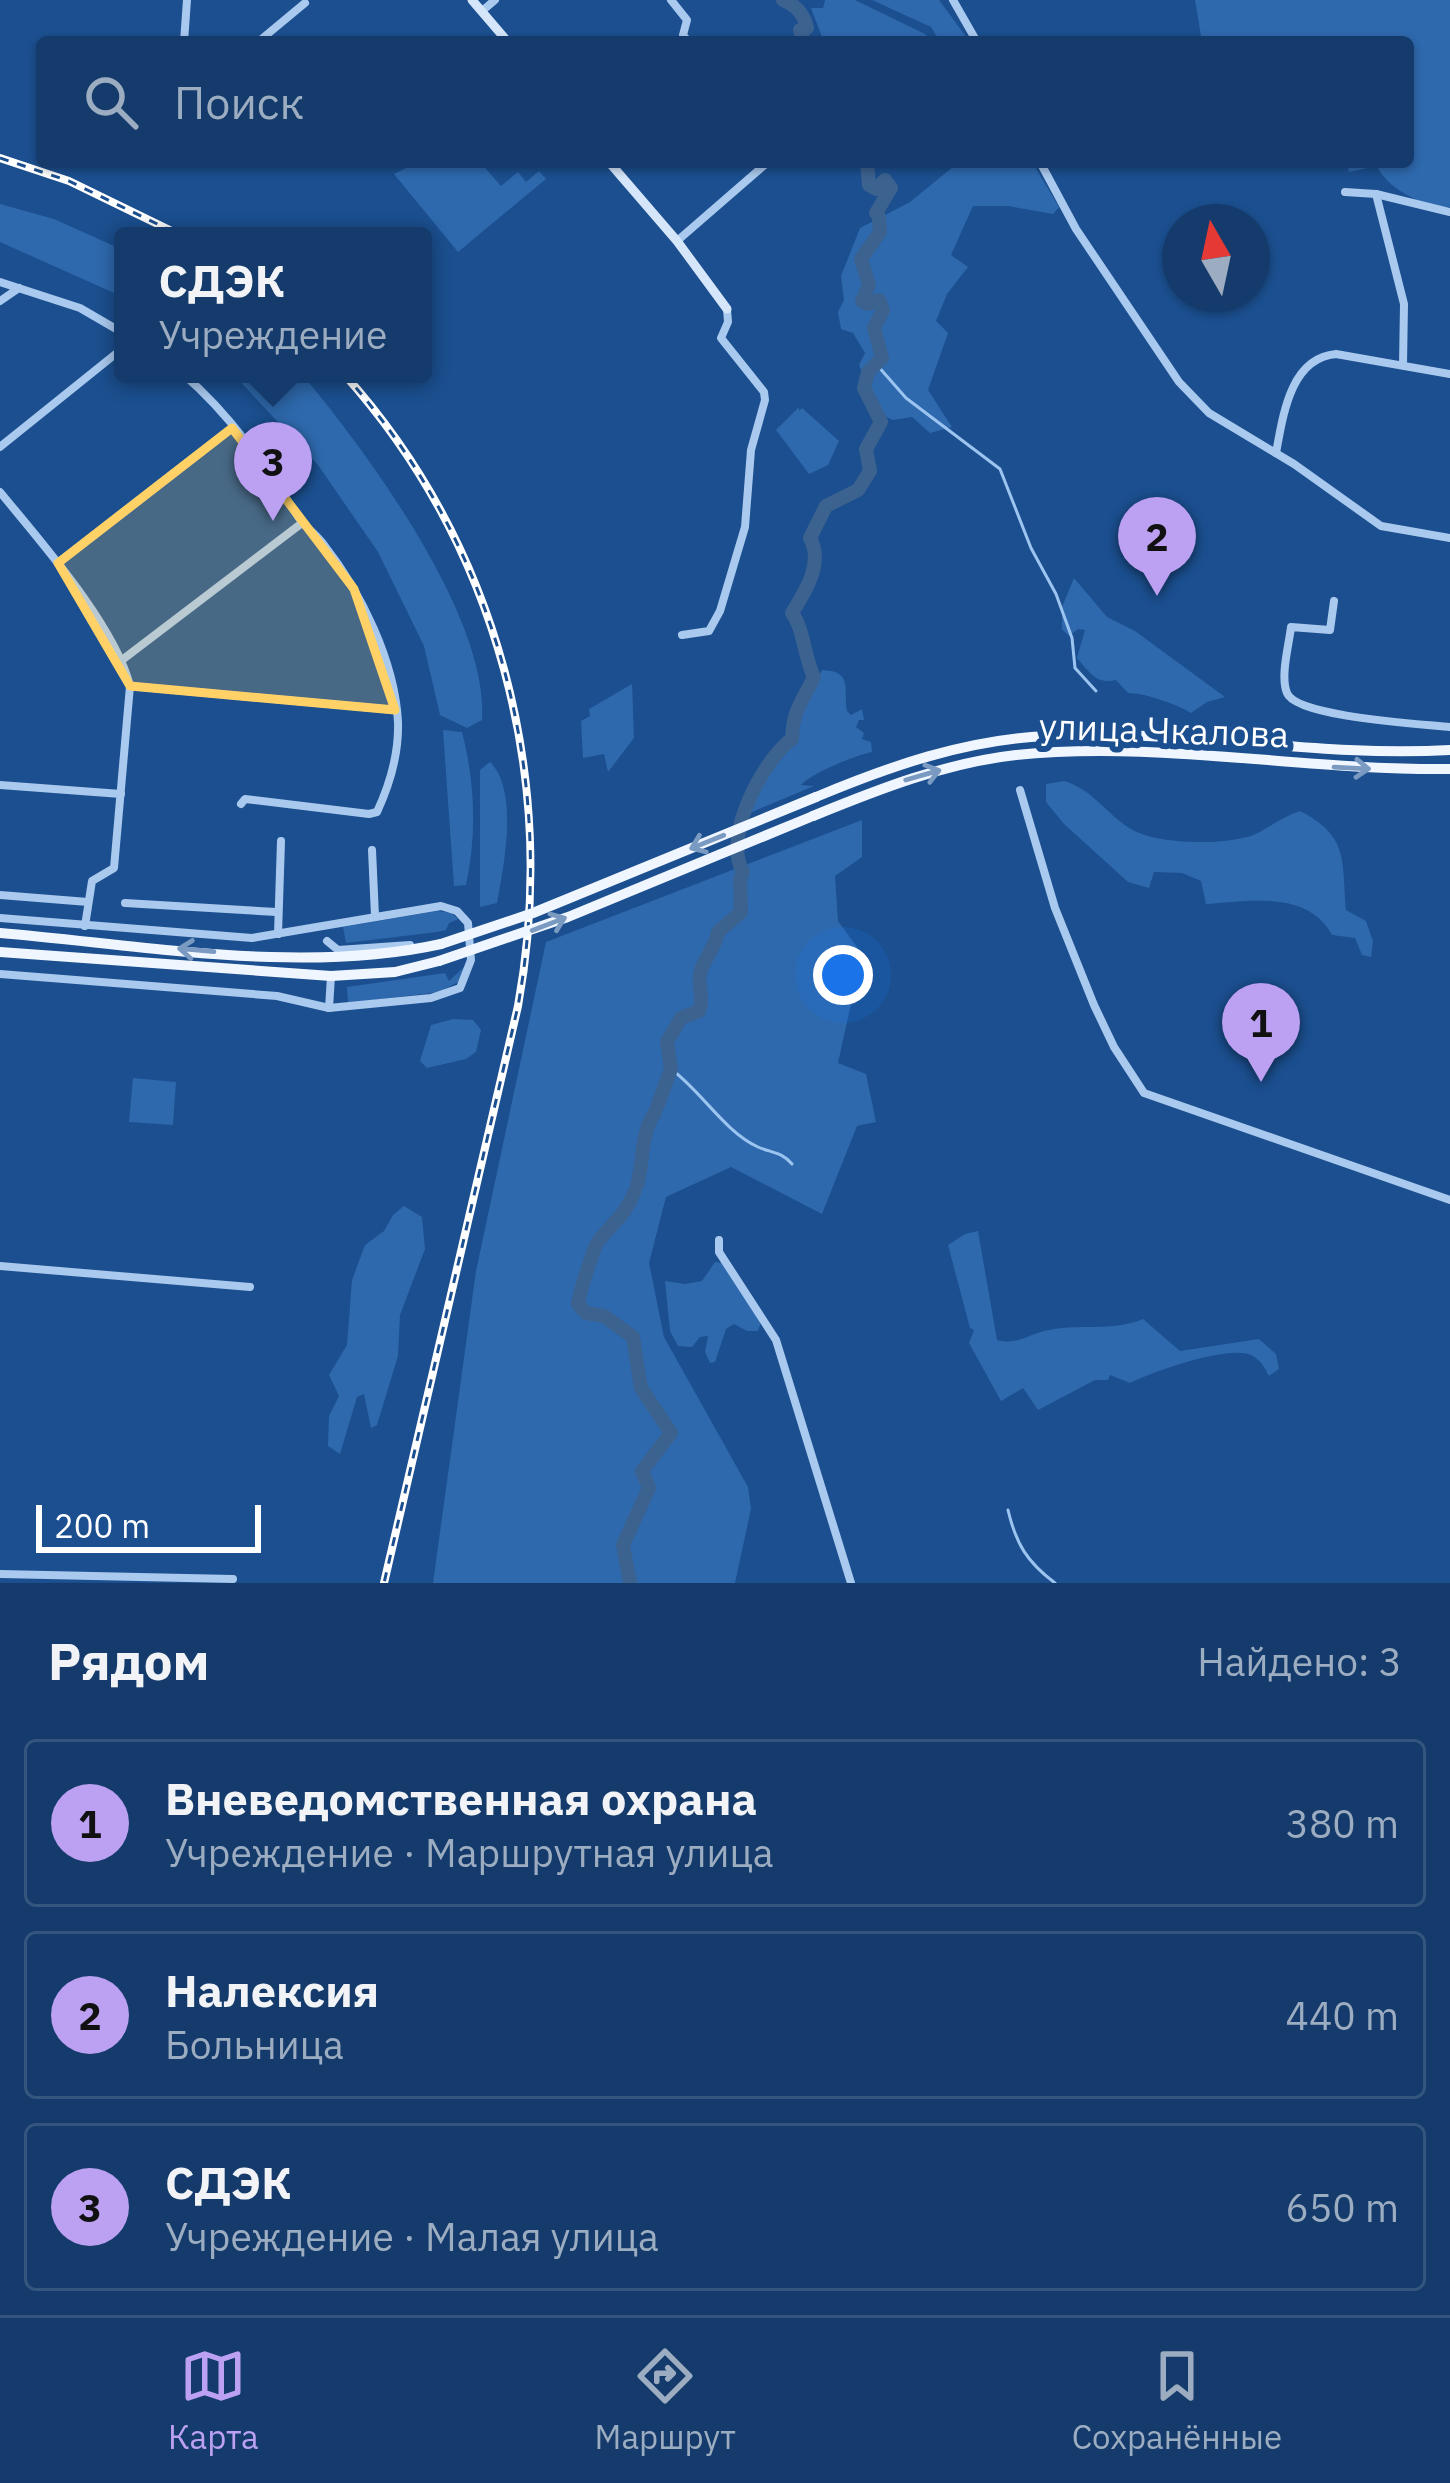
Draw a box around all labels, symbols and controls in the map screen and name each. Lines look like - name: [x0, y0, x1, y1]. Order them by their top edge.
- search box: [36, 36, 1414, 168]
- icon: search: [78, 69, 144, 135]
- text: Поиск: [174, 73, 304, 131]
- north arrow: [1162, 204, 1270, 312]
- popup: [114, 227, 432, 383]
- text: СДЭК: [159, 251, 285, 309]
- text: Учреждение: [159, 309, 387, 360]
- pin: 3: [234, 422, 312, 521]
- pin: 2: [1118, 497, 1196, 596]
- street label: улица Чкалова: [1038, 702, 1290, 757]
- one-way arrow: [1332, 756, 1371, 779]
- one-way arrow: [903, 763, 941, 785]
- one-way arrow: [690, 833, 727, 854]
- one-way arrow: [530, 912, 567, 934]
- one-way arrow: [178, 938, 217, 961]
- your location: [813, 945, 873, 1005]
- pin: 1: [1222, 983, 1300, 1082]
- scale bar: [36, 1499, 261, 1552]
- text: 200 m: [54, 1504, 150, 1547]
- text: Рядом: [48, 1628, 210, 1694]
- text: Найдено: 3: [1197, 1636, 1402, 1687]
- text: Вневедомственная охрана: [165, 1769, 757, 1827]
- text: 1: [78, 1798, 102, 1849]
- text: 380 m: [1286, 1798, 1399, 1849]
- text: Учреждение · Маршрутная улица: [165, 1827, 774, 1878]
- text: Налексия: [165, 1961, 379, 2019]
- text: 2: [78, 1990, 102, 2041]
- text: 440 m: [1286, 1990, 1399, 2041]
- text: Больница: [165, 2019, 344, 2070]
- text: СДЭК: [165, 2153, 292, 2211]
- text: 3: [78, 2182, 102, 2233]
- text: 650 m: [1286, 2182, 1399, 2233]
- text: Учреждение · Малая улица: [165, 2211, 659, 2262]
- tab: Карта: [168, 2343, 259, 2458]
- tab: Маршрут: [595, 2343, 736, 2458]
- tab: Сохранённые: [1072, 2343, 1282, 2458]

